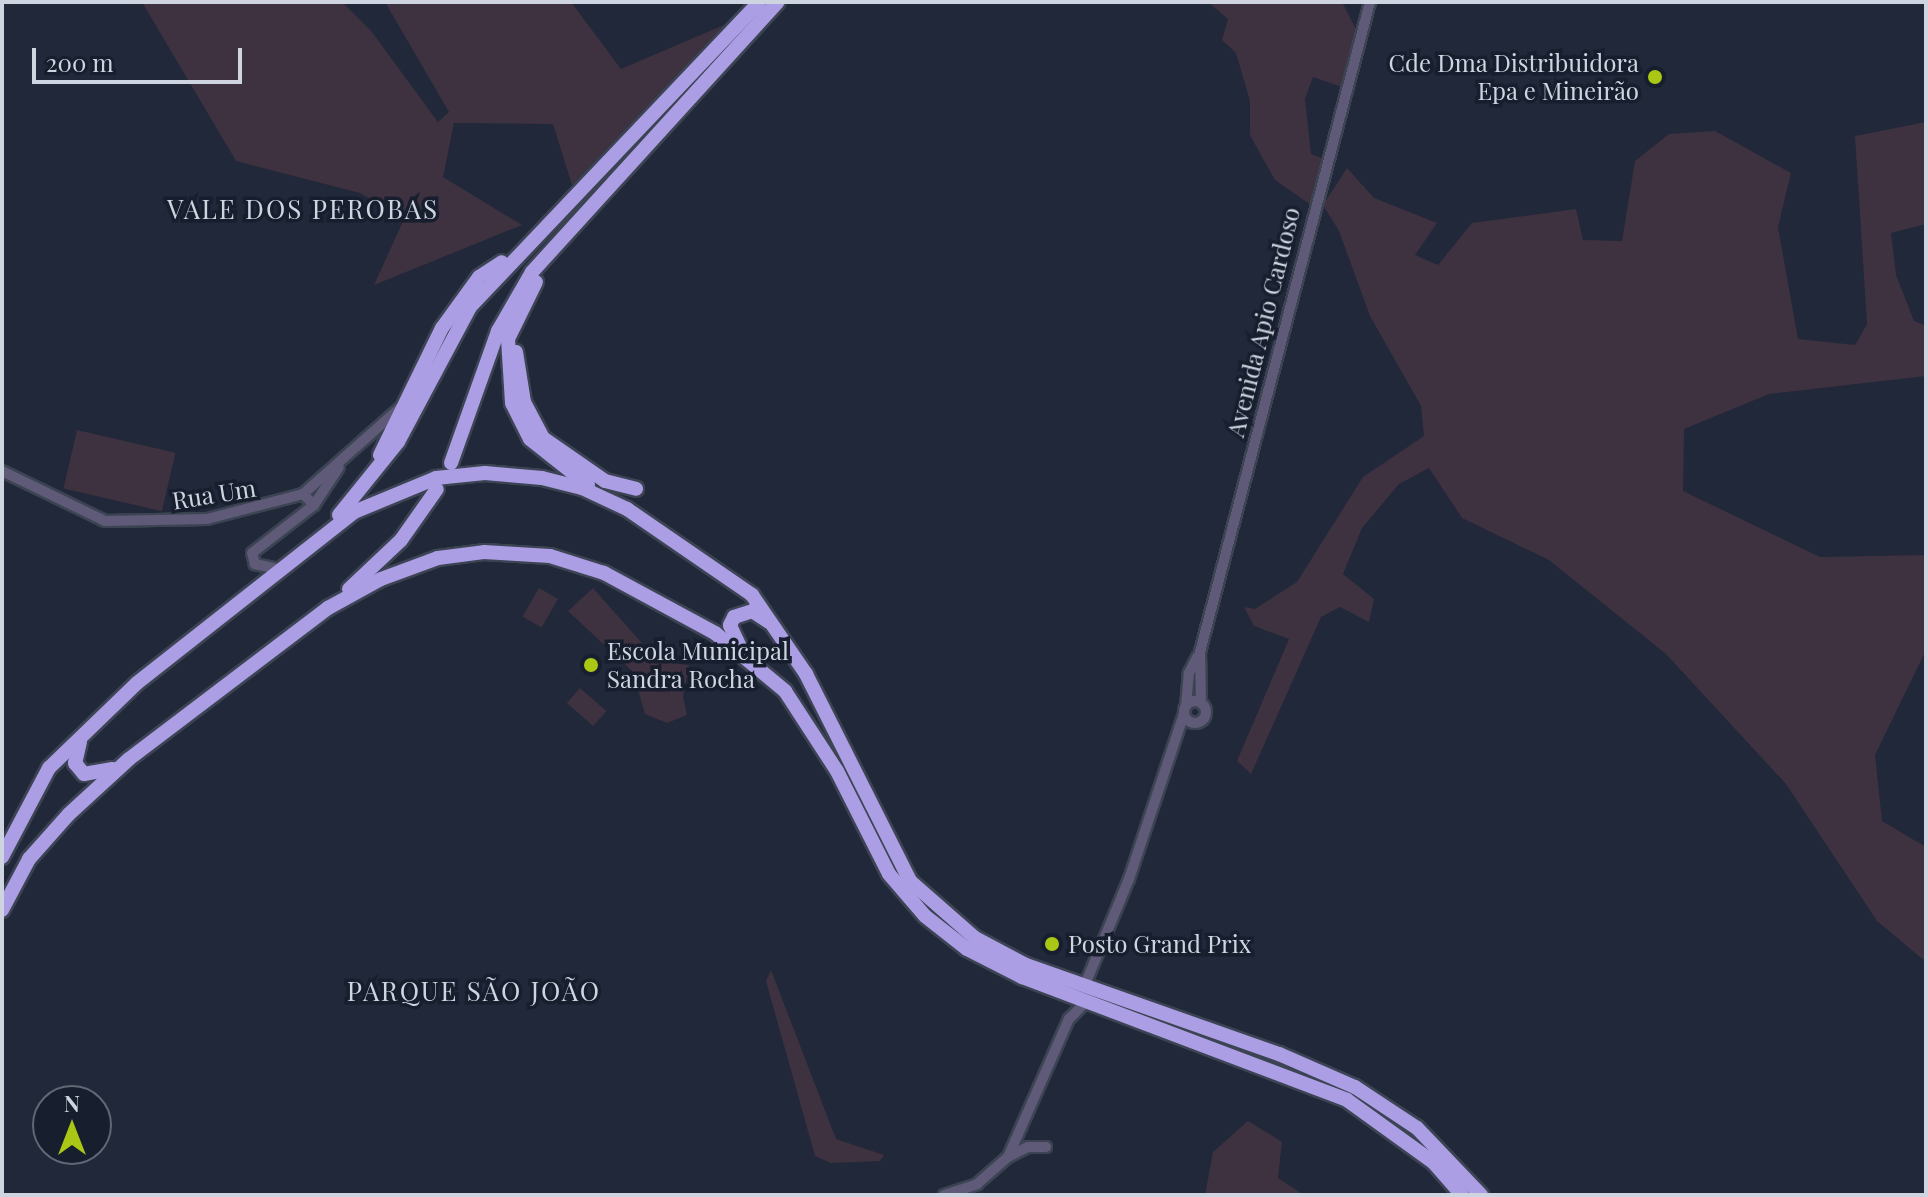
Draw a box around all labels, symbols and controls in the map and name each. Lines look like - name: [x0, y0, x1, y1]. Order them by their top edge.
- scale bar: [36, 32, 246, 82]
- text: 200 m: [46, 46, 114, 78]
- place label: Cde Dma Distribuidora Epa e Mineirão: [1388, 49, 1639, 105]
- marker: Cde Dma Distribuidora Epa e Mineirão: [1646, 68, 1664, 86]
- district label: VALE DOS PEROBAS: [167, 193, 439, 225]
- street label: Avenida Apio Cardoso: [1220, 204, 1306, 440]
- street label: Rua Um: [170, 473, 258, 515]
- place label: Escola Municipal Sandra Rocha: [607, 637, 789, 693]
- marker: Escola Municipal Sandra Rocha: [582, 656, 600, 674]
- place label: Posto Grand Prix: [1068, 930, 1251, 958]
- marker: Posto Grand Prix: [1043, 935, 1061, 953]
- district label: PARQUE SÃO JOÃO: [347, 975, 601, 1007]
- north arrow: [32, 1085, 112, 1165]
- text: N: [64, 1088, 80, 1118]

